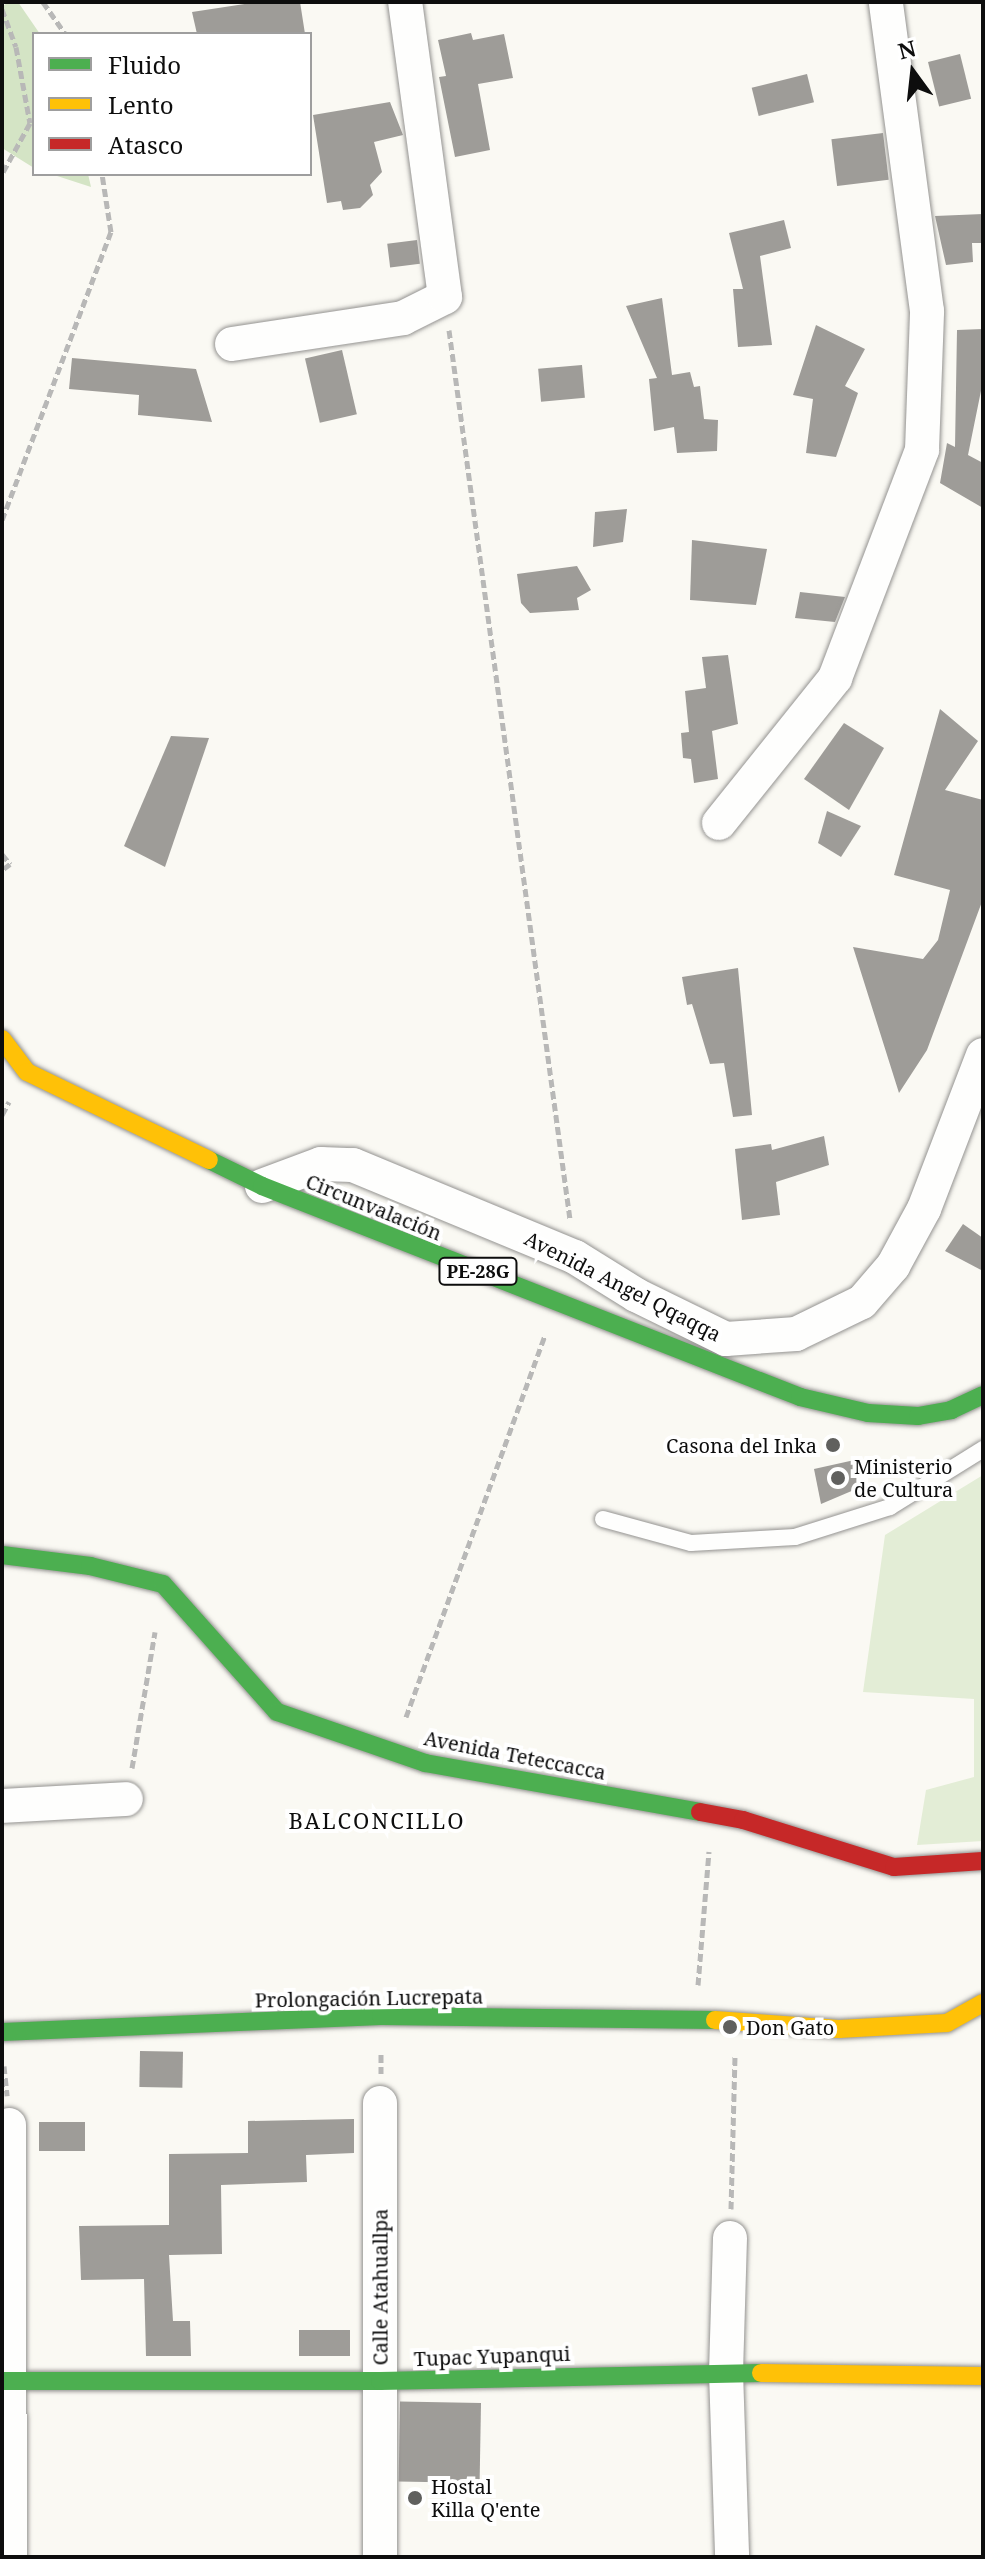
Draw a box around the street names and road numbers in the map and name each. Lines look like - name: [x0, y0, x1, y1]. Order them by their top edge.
- street label: Circunvalación: [303, 1169, 445, 1245]
- street label: Avenida Angel Qqaqqa: [521, 1226, 725, 1346]
- road number: PE-28G: [438, 1257, 518, 1285]
- street label: Avenida Teteccacca: [422, 1726, 608, 1784]
- street label: Prolongación Lucrepata: [255, 1984, 483, 2012]
- street label: Calle Atahuallpa: [368, 2209, 392, 2365]
- street label: Tupac Yupanqui: [413, 2341, 571, 2371]

